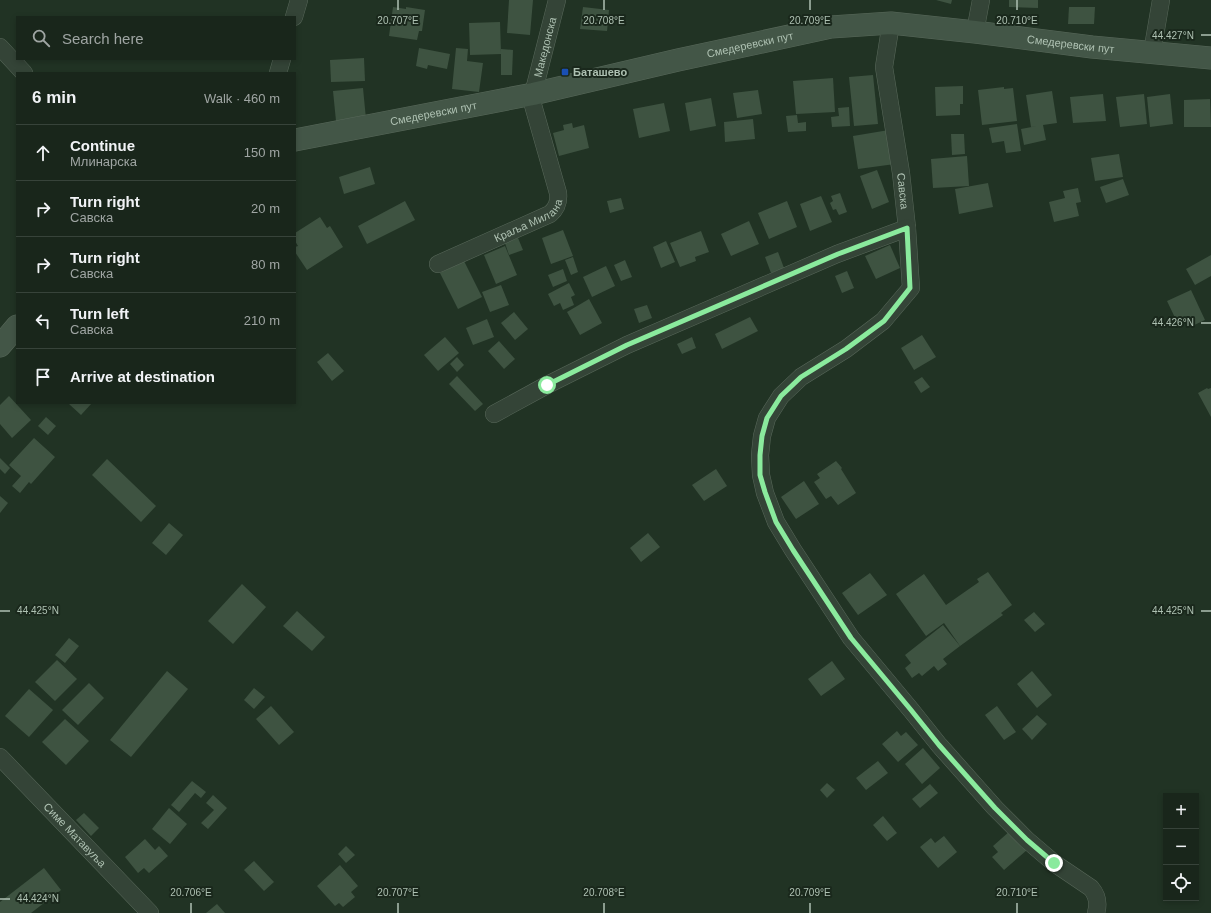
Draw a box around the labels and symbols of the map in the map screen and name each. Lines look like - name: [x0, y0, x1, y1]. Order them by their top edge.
- text: 20.707°E: [377, 15, 419, 26]
- street label: Македонска: [532, 15, 559, 78]
- text: 20.708°E: [583, 15, 625, 26]
- text: 20.709°E: [789, 15, 831, 26]
- text: 20.710°E: [996, 15, 1038, 26]
- street label: Смедеревски пут: [706, 29, 794, 60]
- text: 44.427°N: [1152, 30, 1194, 41]
- street label: Смедеревски пут: [1026, 33, 1115, 55]
- place label: Баташево: [573, 66, 627, 78]
- marker: Баташево: [560, 67, 570, 77]
- street label: Смедеревски пут: [389, 99, 478, 127]
- street label: Савска: [895, 172, 911, 211]
- street label: Краља Милана: [492, 197, 564, 244]
- text: 44.426°N: [1152, 317, 1194, 328]
- route start: [538, 376, 556, 394]
- text: 44.425°N: [17, 605, 59, 616]
- text: 44.425°N: [1152, 605, 1194, 616]
- street label: Симе Матавуља: [41, 800, 109, 870]
- route end: [1045, 854, 1063, 872]
- text: 20.706°E: [170, 887, 212, 898]
- text: 20.707°E: [377, 887, 419, 898]
- text: 20.708°E: [583, 887, 625, 898]
- text: 20.709°E: [789, 887, 831, 898]
- text: 20.710°E: [996, 887, 1038, 898]
- text: 44.424°N: [17, 893, 59, 904]

